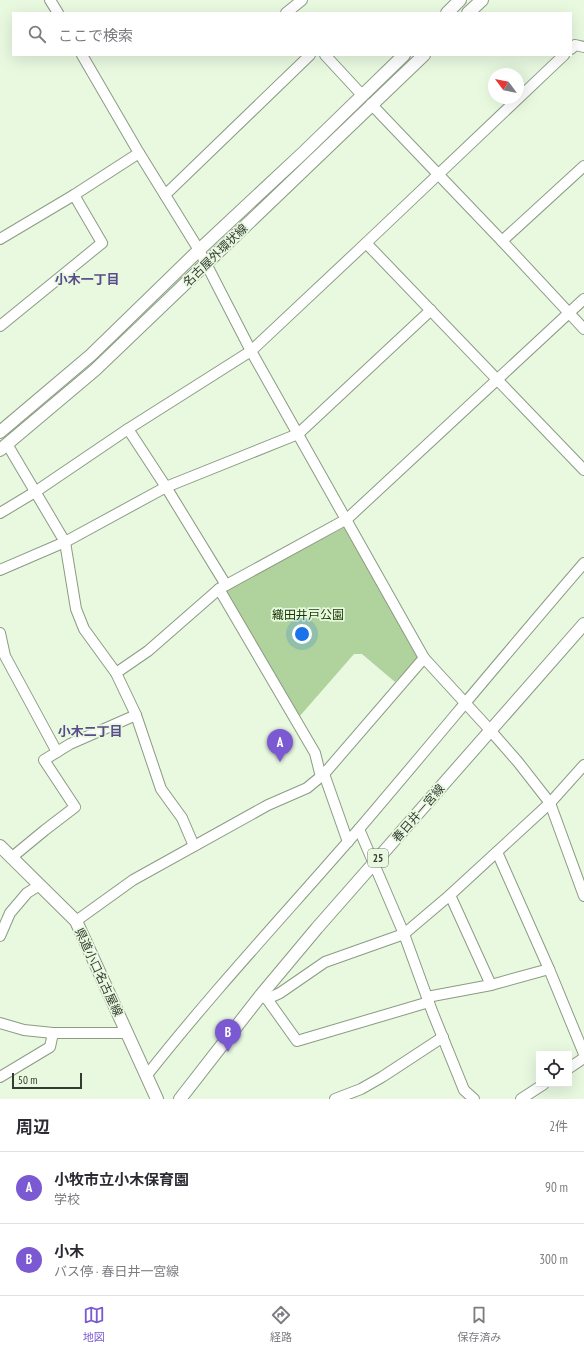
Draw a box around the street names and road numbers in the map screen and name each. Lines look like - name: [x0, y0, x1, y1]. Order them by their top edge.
- street label: 名古屋外環状線: [180, 220, 250, 290]
- street label: 春日井一宮線: [389, 781, 447, 845]
- road number: 25: [368, 849, 388, 867]
- street label: 県道小口名古屋線: [72, 925, 126, 1019]

